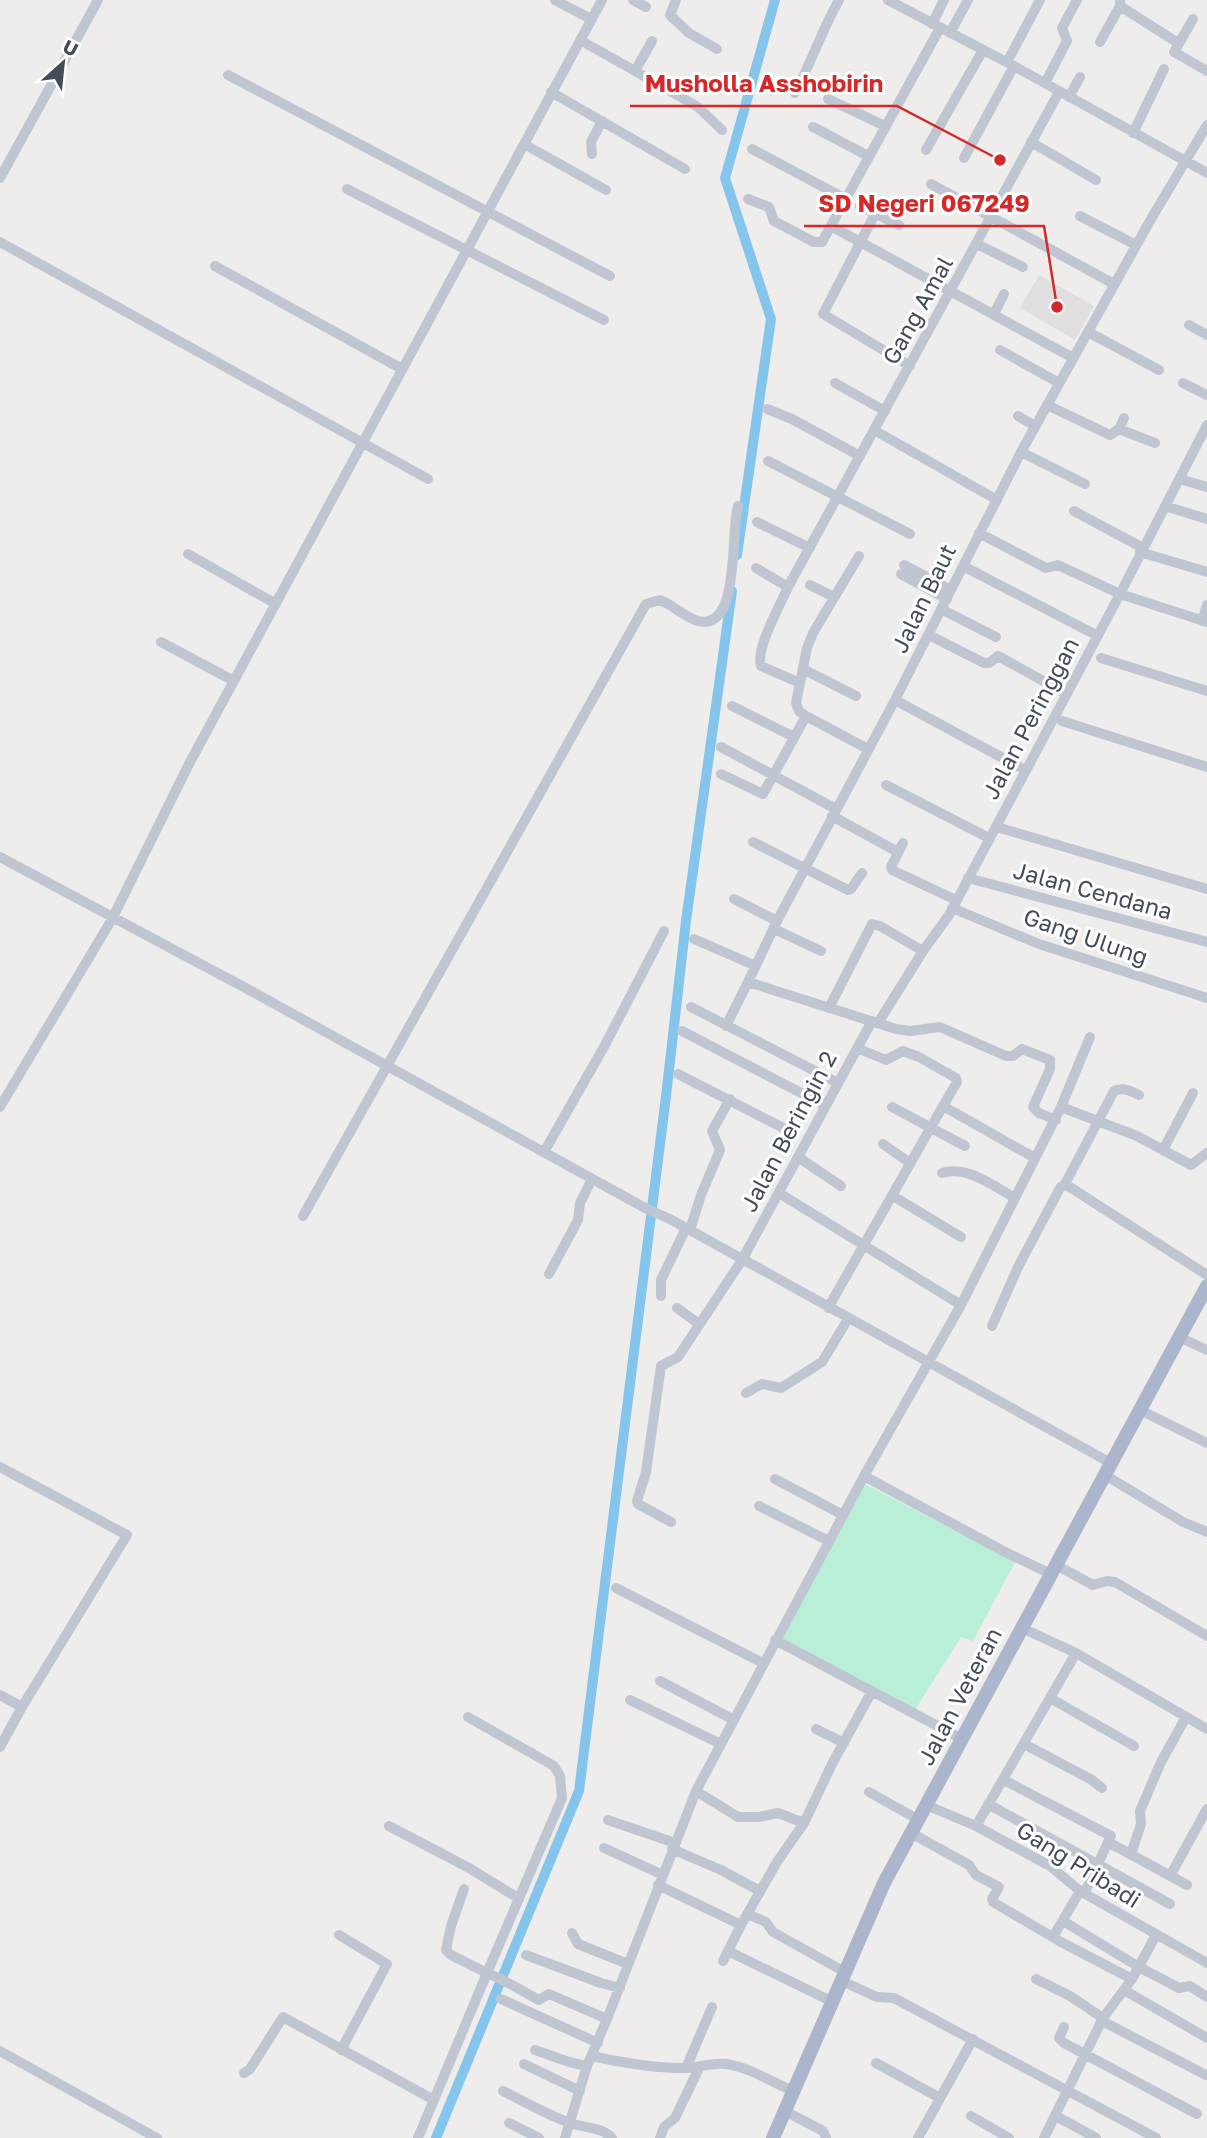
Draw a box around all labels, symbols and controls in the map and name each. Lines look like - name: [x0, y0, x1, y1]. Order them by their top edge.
- north arrow: [28, 28, 98, 98]
- text: U: [60, 34, 82, 61]
- callout: Musholla Asshobirin: [630, 61, 897, 106]
- text: Musholla Asshobirin: [645, 68, 883, 97]
- callout: SD Negeri 067249: [804, 181, 1044, 226]
- text: SD Negeri 067249: [818, 188, 1030, 217]
- street label: Gang Amal: [876, 251, 958, 369]
- street label: Jalan Baut: [885, 539, 961, 657]
- street label: Jalan Peringgan: [976, 632, 1084, 804]
- street label: Jalan Cendana: [1010, 855, 1176, 925]
- street label: Gang Ulung: [1020, 902, 1152, 970]
- street label: Jalan Beringin 2: [734, 1046, 842, 1216]
- street label: Jalan Veteran: [911, 1622, 1007, 1770]
- street label: Gang Pribadi: [1012, 1815, 1146, 1913]

